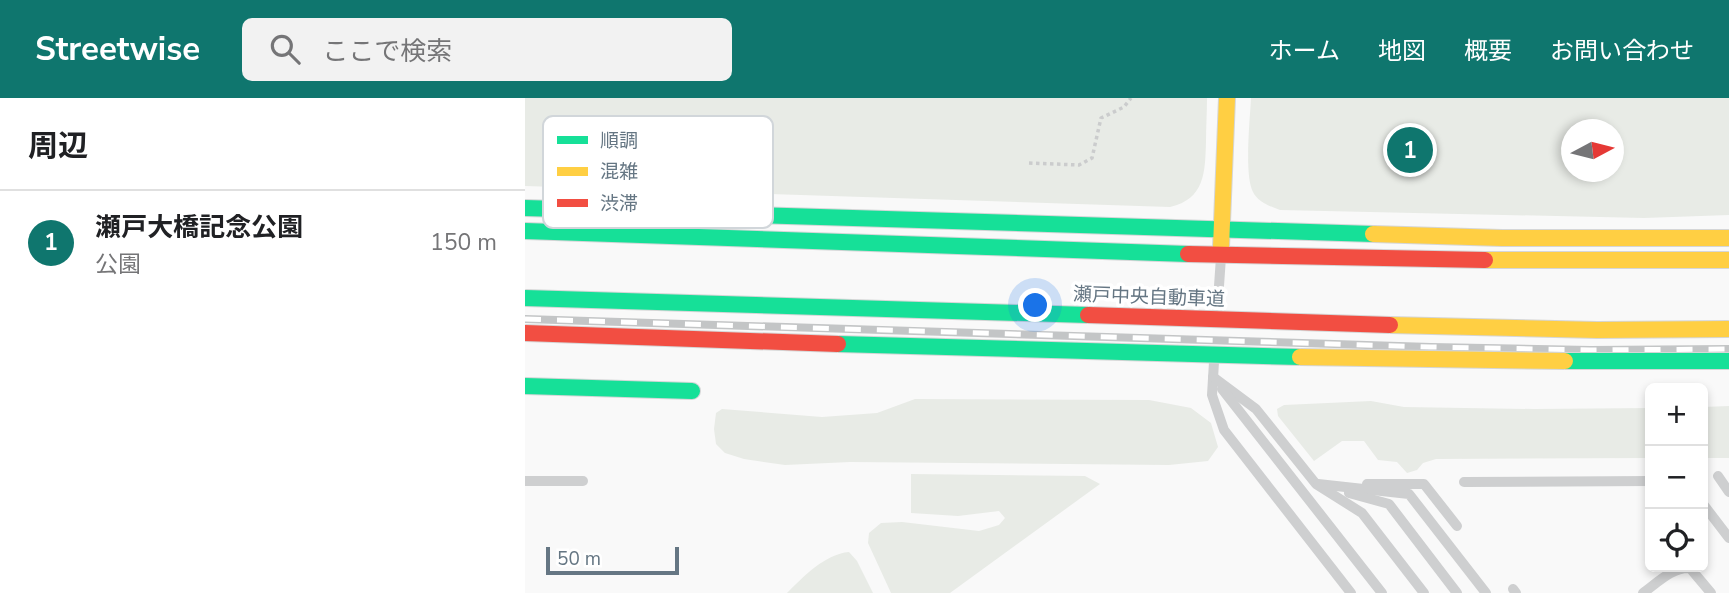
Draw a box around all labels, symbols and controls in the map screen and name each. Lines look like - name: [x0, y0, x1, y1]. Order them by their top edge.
- search box: [242, 18, 732, 81]
- text: Streetwise: [35, 27, 200, 72]
- icon: search: [266, 30, 304, 68]
- text: ここで検索: [322, 34, 452, 69]
- text: ホーム: [1269, 35, 1340, 67]
- text: 地図: [1378, 35, 1426, 67]
- text: 概要: [1464, 35, 1512, 67]
- text: お問い合わせ: [1550, 35, 1694, 67]
- legend: [543, 116, 773, 228]
- north arrow: [1561, 119, 1624, 182]
- pin: 1: [1387, 124, 1433, 176]
- text: 周辺: [28, 126, 88, 167]
- text: 順調: [600, 128, 638, 154]
- text: 混雑: [600, 159, 638, 185]
- text: 渋滞: [600, 191, 638, 217]
- text: 瀬戸大橋記念公園: [95, 210, 303, 245]
- text: 1: [44, 227, 58, 258]
- text: 150 m: [430, 227, 497, 258]
- text: 公園: [95, 249, 141, 280]
- street label: 瀬戸中央自動車道: [1073, 281, 1225, 313]
- your location: [1018, 288, 1052, 322]
- map controls: [1645, 383, 1708, 572]
- button: +: [1645, 383, 1708, 446]
- button: −: [1645, 446, 1708, 509]
- button: locate: [1645, 509, 1708, 572]
- scale bar: [546, 544, 679, 576]
- text: 50 m: [557, 546, 601, 572]

